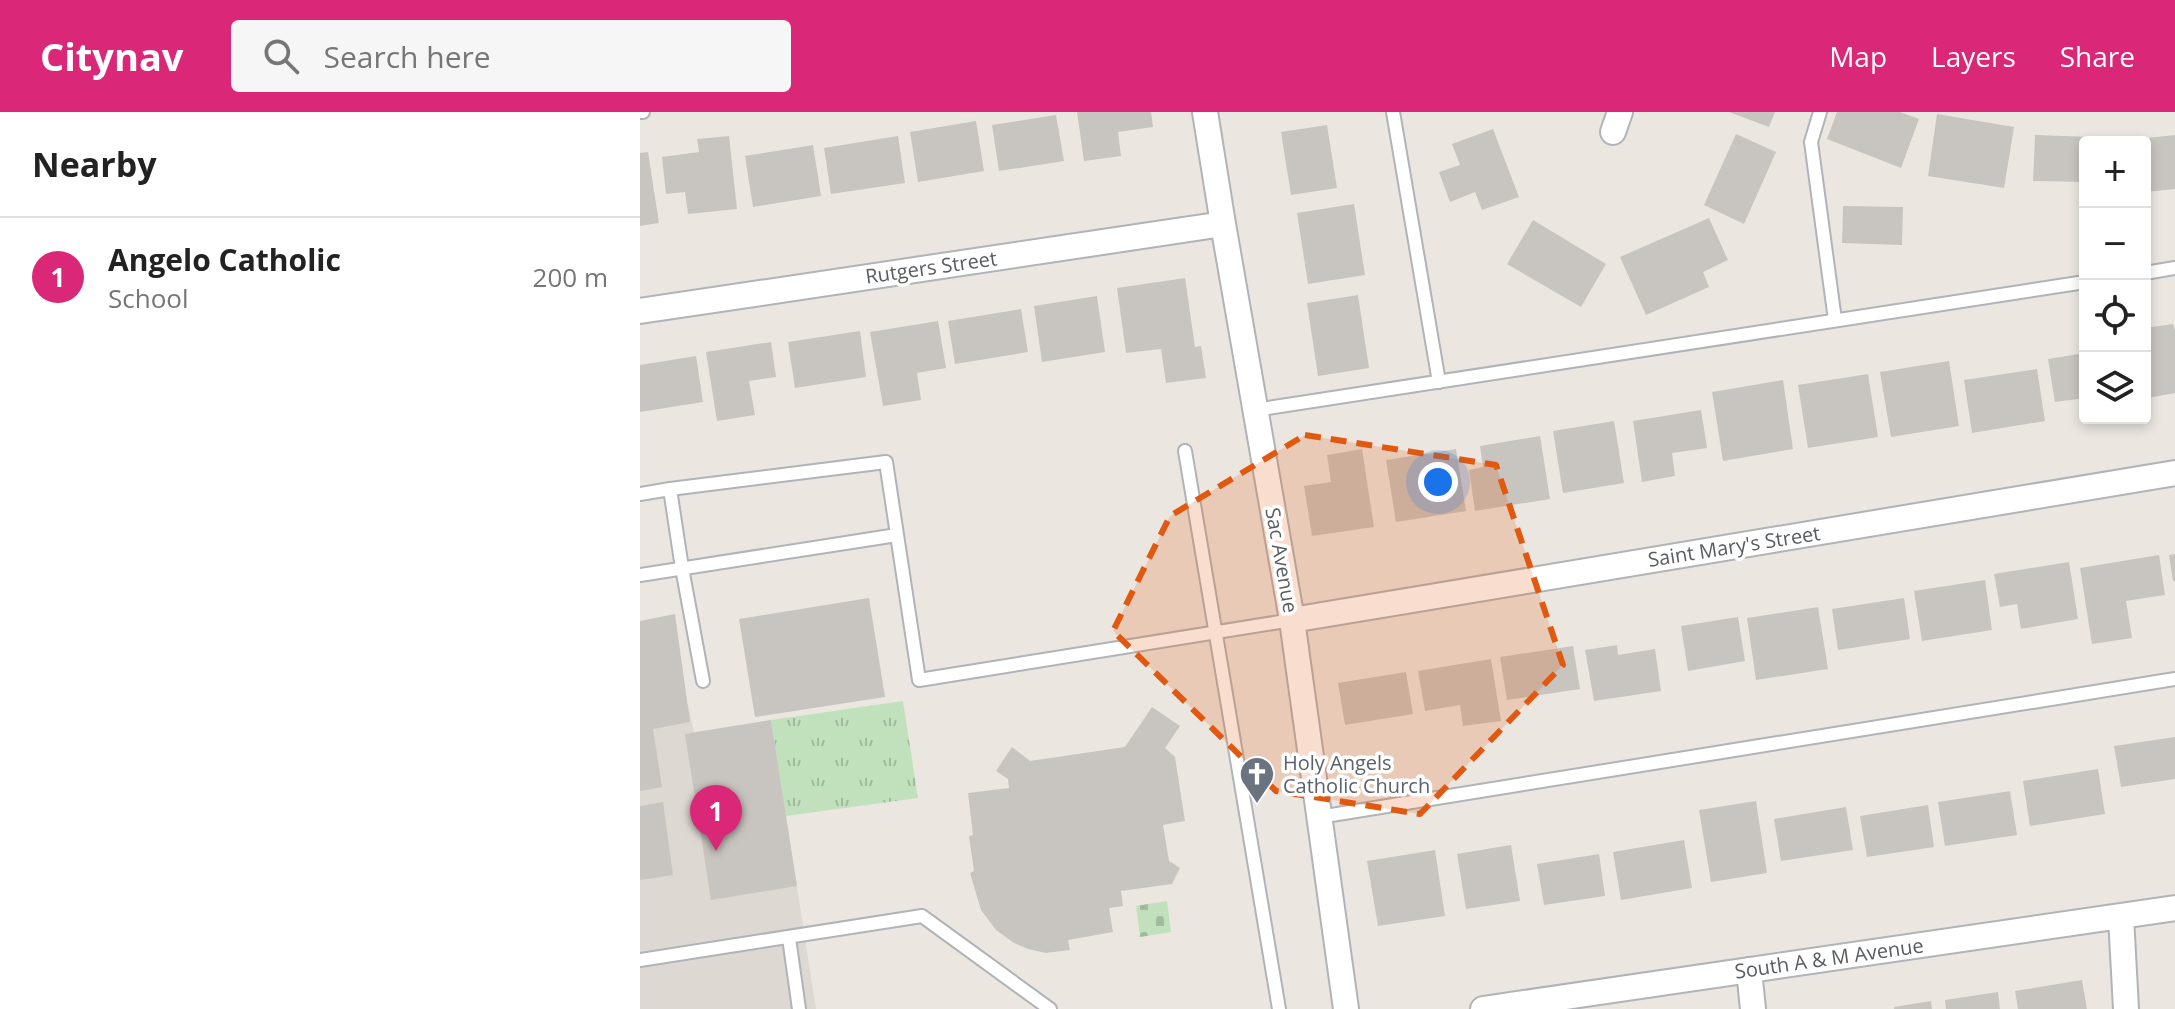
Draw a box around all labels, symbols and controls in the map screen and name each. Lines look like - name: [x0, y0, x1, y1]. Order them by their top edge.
- search box: [231, 20, 791, 92]
- text: Citynav: [40, 30, 183, 82]
- icon: search: [259, 34, 303, 78]
- text: Search here: [323, 36, 491, 77]
- text: Map: [1829, 37, 1887, 75]
- text: Layers: [1931, 37, 2016, 75]
- text: Share: [2060, 37, 2135, 75]
- map controls: [2079, 136, 2151, 424]
- button: +: [2079, 136, 2151, 208]
- text: Nearby: [32, 141, 157, 187]
- button: −: [2079, 208, 2151, 280]
- text: Angelo Catholic: [108, 239, 341, 280]
- street label: Rutgers Street: [863, 244, 999, 290]
- text: 1: [51, 259, 65, 295]
- text: 200 m: [533, 259, 608, 295]
- text: School: [108, 280, 189, 316]
- button: locate: [2079, 280, 2151, 352]
- button: layers: [2079, 352, 2151, 424]
- your location: [1418, 462, 1458, 502]
- street label: Sac Avenue: [1259, 505, 1305, 615]
- street label: Saint Mary's Street: [1646, 519, 1822, 573]
- place label: Holy Angels Catholic Church: [1283, 749, 1430, 799]
- church icon: Holy Angels Catholic Church: [1238, 755, 1276, 805]
- pin: 1: [690, 785, 742, 851]
- street label: South A & M Avenue: [1733, 931, 1925, 985]

